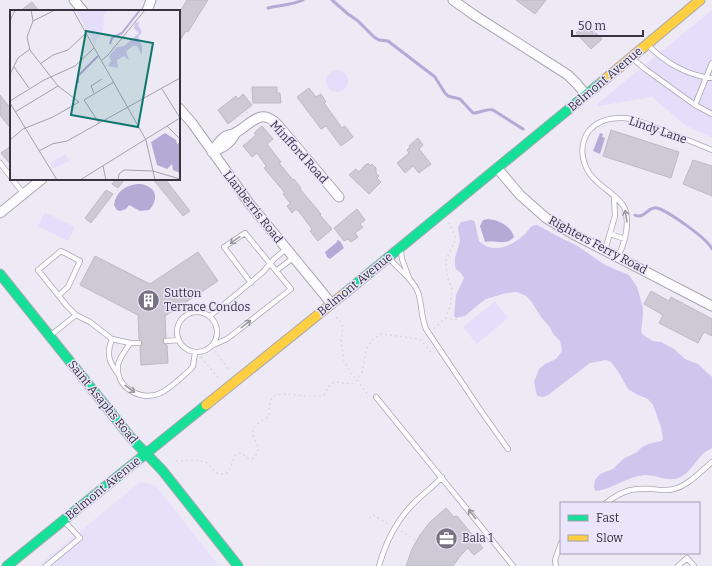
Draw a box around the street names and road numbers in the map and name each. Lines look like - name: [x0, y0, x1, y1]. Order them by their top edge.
- street label: Belmont Avenue: [565, 44, 645, 114]
- street label: Lindy Lane: [627, 114, 689, 146]
- street label: Minfford Road: [267, 118, 331, 186]
- street label: Llanberris Road: [220, 168, 286, 246]
- street label: Righters Ferry Road: [546, 213, 650, 277]
- street label: Belmont Avenue: [315, 249, 395, 319]
- street label: Saint Asaphs Road: [65, 358, 141, 446]
- street label: Belmont Avenue: [63, 453, 143, 523]

